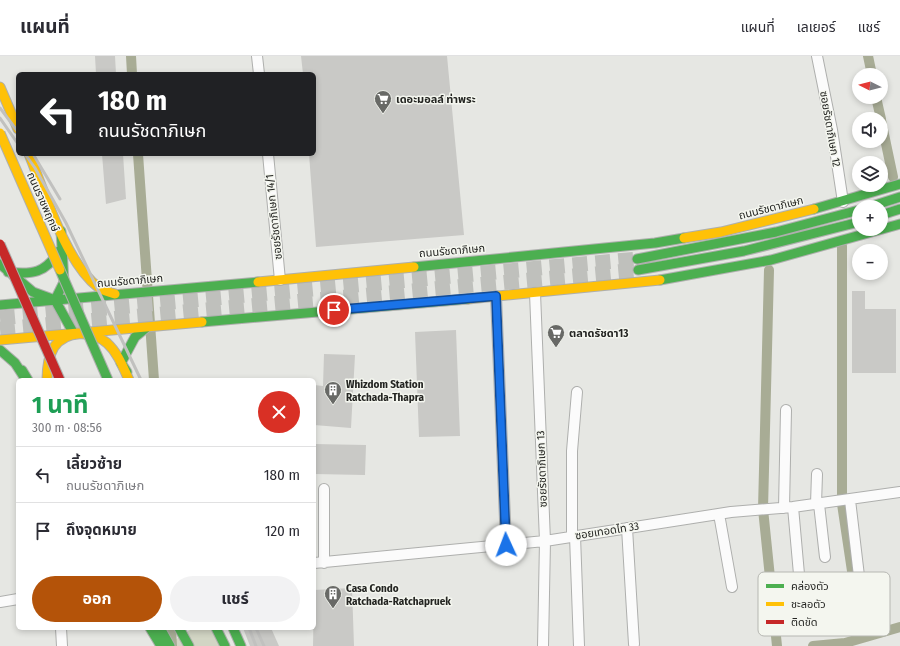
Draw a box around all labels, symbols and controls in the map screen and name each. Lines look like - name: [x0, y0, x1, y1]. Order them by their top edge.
- text: แผนที่: [20, 15, 70, 38]
- text: แผนที่: [741, 19, 775, 36]
- text: เลเยอร์: [797, 19, 836, 36]
- text: แชร์: [858, 19, 880, 36]
- north arrow: [852, 68, 888, 104]
- map controls: [852, 68, 888, 280]
- text: 180 m: [98, 84, 167, 117]
- icon: left: [32, 88, 84, 140]
- supermarket icon: เดอะมอลล์ ท่าพระ: [373, 89, 393, 114]
- street label: ซอยรัชดาภิเษก 12: [817, 90, 843, 168]
- place label: เดอะมอลล์ ท่าพระ: [396, 93, 476, 106]
- button: sound: [852, 112, 888, 148]
- text: ถนนรัชดาภิเษก: [98, 120, 206, 142]
- button: layers: [852, 156, 888, 192]
- street label: ถนนราชพฤกษ์: [24, 170, 62, 234]
- street label: ซอยรัชดาภิเษก 14/1: [263, 174, 285, 260]
- street label: ถนนรัชดาภิเษก: [737, 194, 805, 222]
- button: +: [852, 200, 888, 236]
- street label: ถนนรัชดาภิเษก: [418, 242, 486, 260]
- button: −: [852, 244, 888, 280]
- street label: ถนนรัชดาภิเษก: [96, 272, 164, 290]
- pin: [317, 293, 351, 327]
- icon: arrive: [323, 299, 345, 321]
- supermarket icon: ตลาดรัชดา13: [546, 323, 566, 348]
- place label: ตลาดรัชดา13: [569, 327, 628, 340]
- place label: Whizdom Station Ratchada-Thapra: [346, 378, 425, 404]
- building icon: Whizdom Station Ratchada-Thapra: [323, 380, 343, 405]
- text: 1 นาที: [32, 391, 89, 419]
- button: close: [258, 391, 300, 433]
- text: 300 m · 08:56: [32, 420, 102, 435]
- street label: ซอยรัชดาภิเษก 13: [534, 430, 550, 508]
- text: เลี้ยวซ้าย: [66, 455, 122, 473]
- icon: left: [32, 464, 54, 486]
- text: 180 m: [264, 466, 300, 484]
- text: ถนนรัชดาภิเษก: [66, 478, 144, 493]
- icon: arrive: [32, 520, 54, 542]
- street label: ซอยเทอดไท 33: [574, 520, 640, 542]
- text: ถึงจุดหมาย: [66, 521, 137, 539]
- text: 120 m: [265, 522, 300, 540]
- position arrow: [485, 524, 527, 566]
- legend: [758, 572, 890, 636]
- button: ออก: [32, 576, 162, 622]
- button: แชร์: [170, 576, 300, 622]
- text: คล่องตัว: [791, 580, 829, 593]
- place label: Casa Condo Ratchada-Ratchapruek: [346, 582, 451, 608]
- building icon: Casa Condo Ratchada-Ratchapruek: [323, 584, 343, 609]
- text: ชะลอตัว: [791, 598, 826, 611]
- text: ติดขัด: [791, 616, 818, 629]

